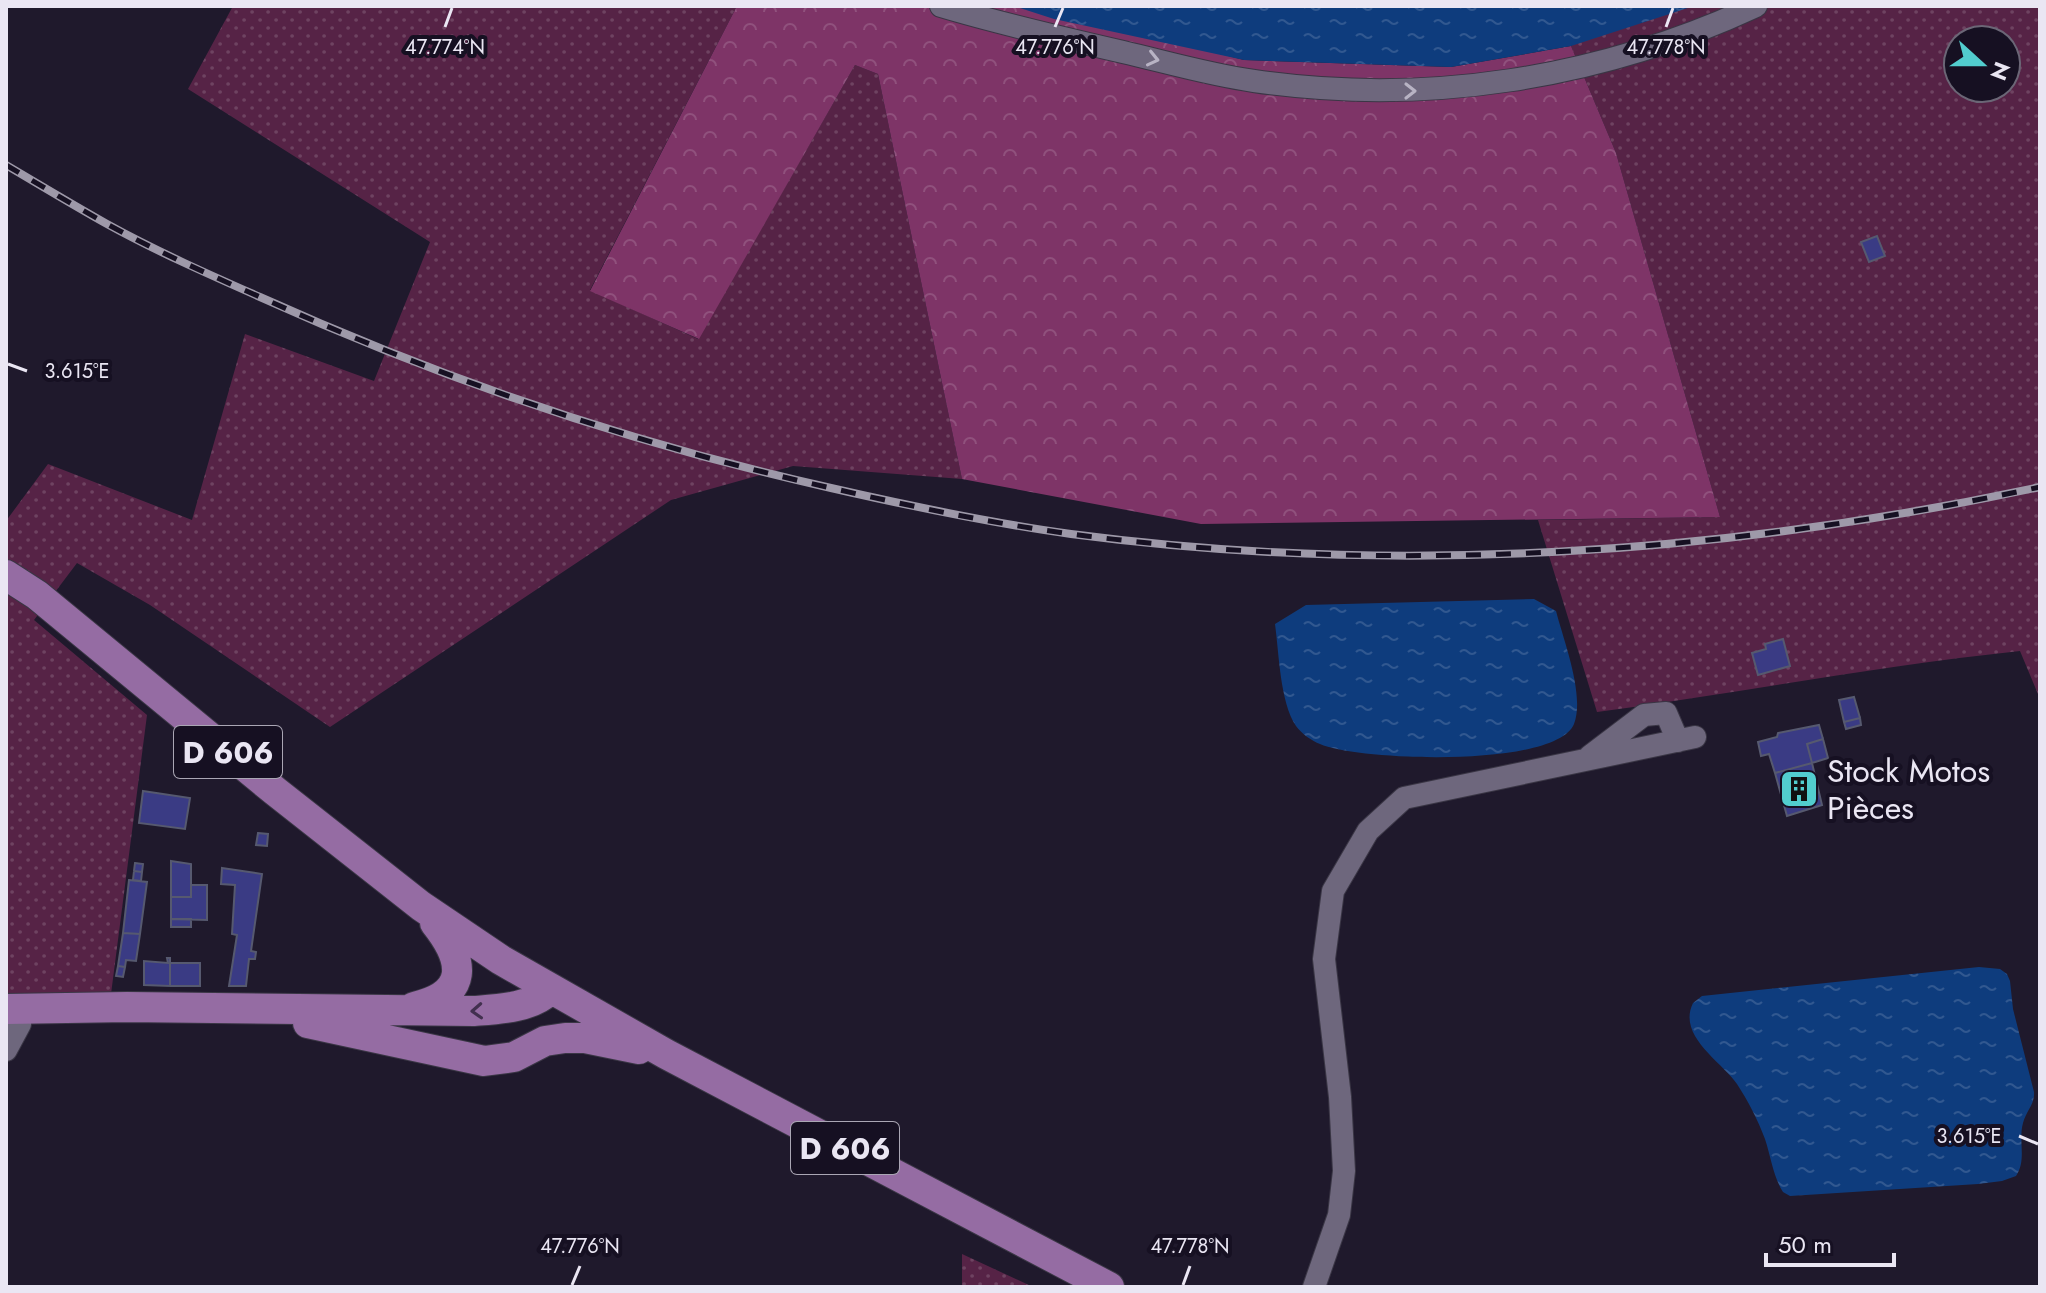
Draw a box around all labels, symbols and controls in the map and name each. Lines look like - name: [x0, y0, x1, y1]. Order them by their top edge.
- north arrow: [1942, 24, 2022, 104]
- text: 47.774°N: [405, 33, 485, 62]
- text: 47.776°N: [1015, 33, 1095, 62]
- text: 47.778°N: [1626, 33, 1706, 62]
- one-way arrow: [1145, 49, 1159, 66]
- text: N: [1983, 57, 2019, 85]
- one-way arrow: [1404, 82, 1417, 100]
- text: 3.615°E: [45, 357, 109, 386]
- road number: D 606: [174, 726, 282, 778]
- place label: Stock Motos Pièces: [1827, 748, 1990, 831]
- building icon: Stock Motos Pièces: [1778, 768, 1820, 810]
- one-way arrow: [470, 1002, 483, 1019]
- road number: D 606: [791, 1122, 899, 1174]
- text: 3.615°E: [1937, 1122, 2001, 1151]
- scale bar: [1766, 1217, 1894, 1267]
- text: 50 m: [1778, 1227, 1832, 1262]
- text: 47.776°N: [540, 1232, 620, 1261]
- text: 47.778°N: [1150, 1232, 1230, 1261]

